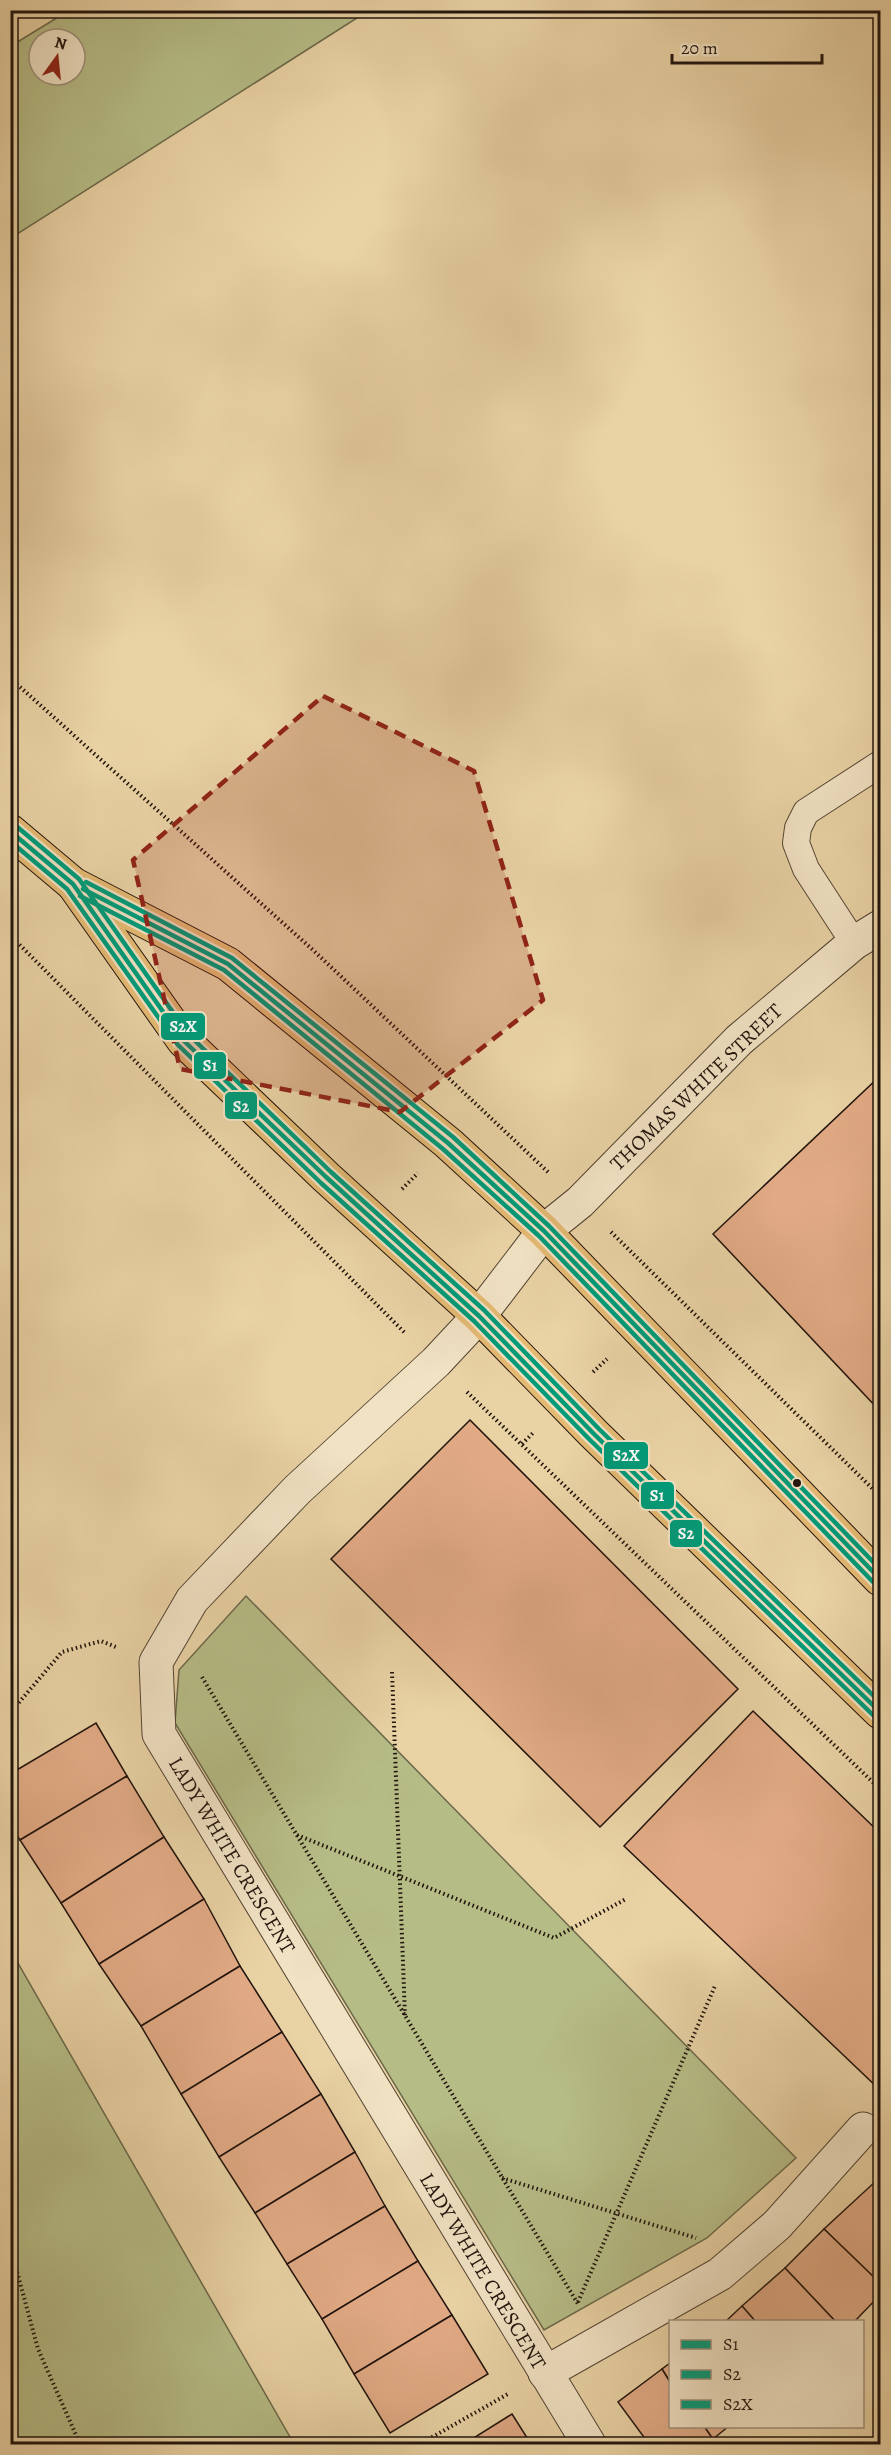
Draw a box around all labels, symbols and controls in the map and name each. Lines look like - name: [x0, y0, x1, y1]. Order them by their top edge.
- north arrow: [27, 27, 87, 87]
- scale bar: [672, 27, 822, 65]
- text: N: [52, 31, 69, 56]
- text: 20 m: [681, 36, 718, 60]
- street label: THOMAS WHITE STREET: [604, 997, 789, 1177]
- line badge: S2X: [160, 1012, 206, 1041]
- text: S2X: [169, 1016, 197, 1038]
- line badge: S1: [193, 1051, 227, 1080]
- text: S1: [203, 1055, 217, 1077]
- line badge: S2: [224, 1091, 258, 1120]
- text: S2: [233, 1096, 249, 1118]
- line badge: S2X: [603, 1441, 649, 1470]
- text: S2X: [612, 1445, 640, 1467]
- unlabelled marker: [791, 1477, 803, 1489]
- line badge: S1: [640, 1481, 675, 1510]
- text: S1: [650, 1485, 664, 1507]
- line badge: S2: [669, 1519, 703, 1548]
- text: S2: [678, 1523, 694, 1545]
- street label: LADY WHITE CRESCENT: [162, 1751, 302, 1959]
- street label: LADY WHITE CRESCENT: [413, 2167, 553, 2375]
- legend: [669, 2320, 864, 2428]
- text: S1: [723, 2332, 739, 2356]
- text: S2: [723, 2362, 742, 2386]
- text: S2X: [723, 2392, 753, 2416]

